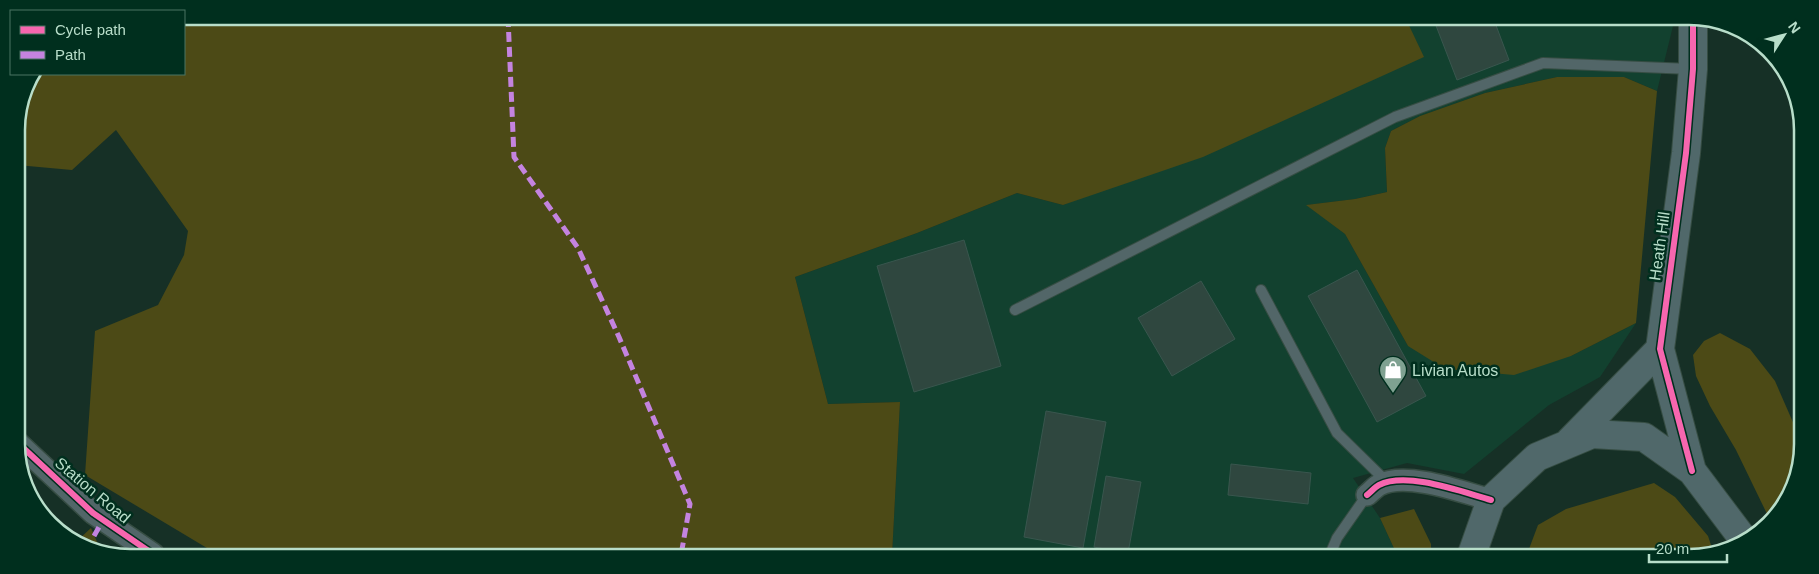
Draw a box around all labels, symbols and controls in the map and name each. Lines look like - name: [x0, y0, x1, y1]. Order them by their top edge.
- legend: [10, 10, 185, 75]
- north arrow: [1759, 10, 1809, 60]
- text: N: [1785, 19, 1804, 36]
- text: Cycle path: [55, 21, 126, 38]
- text: Path: [55, 46, 86, 63]
- street label: Heath Hill: [1646, 211, 1673, 282]
- shop icon: Livian Autos: [1378, 355, 1408, 394]
- place label: Livian Autos: [1412, 362, 1498, 379]
- street label: Station Road: [52, 454, 134, 527]
- scale bar: [1649, 532, 1726, 564]
- text: 20 m: [1656, 540, 1689, 557]

